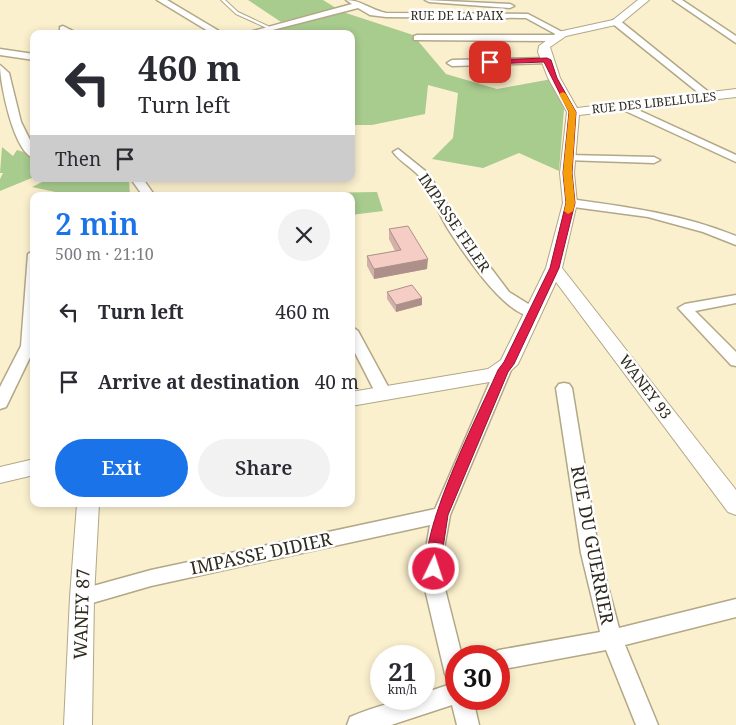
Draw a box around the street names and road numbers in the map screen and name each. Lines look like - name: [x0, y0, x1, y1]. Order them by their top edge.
- street label: RUE DE LA PAIX: [411, 7, 503, 24]
- street label: RUE DES LIBELLULES: [591, 88, 717, 117]
- street label: IMPASSE FELER: [414, 169, 495, 276]
- street label: WANEY 93: [615, 350, 677, 423]
- street label: RUE DU GUERRIER: [566, 463, 620, 626]
- street label: IMPASSE DIDIER: [188, 526, 334, 580]
- street label: WANEY 87: [67, 568, 95, 660]

